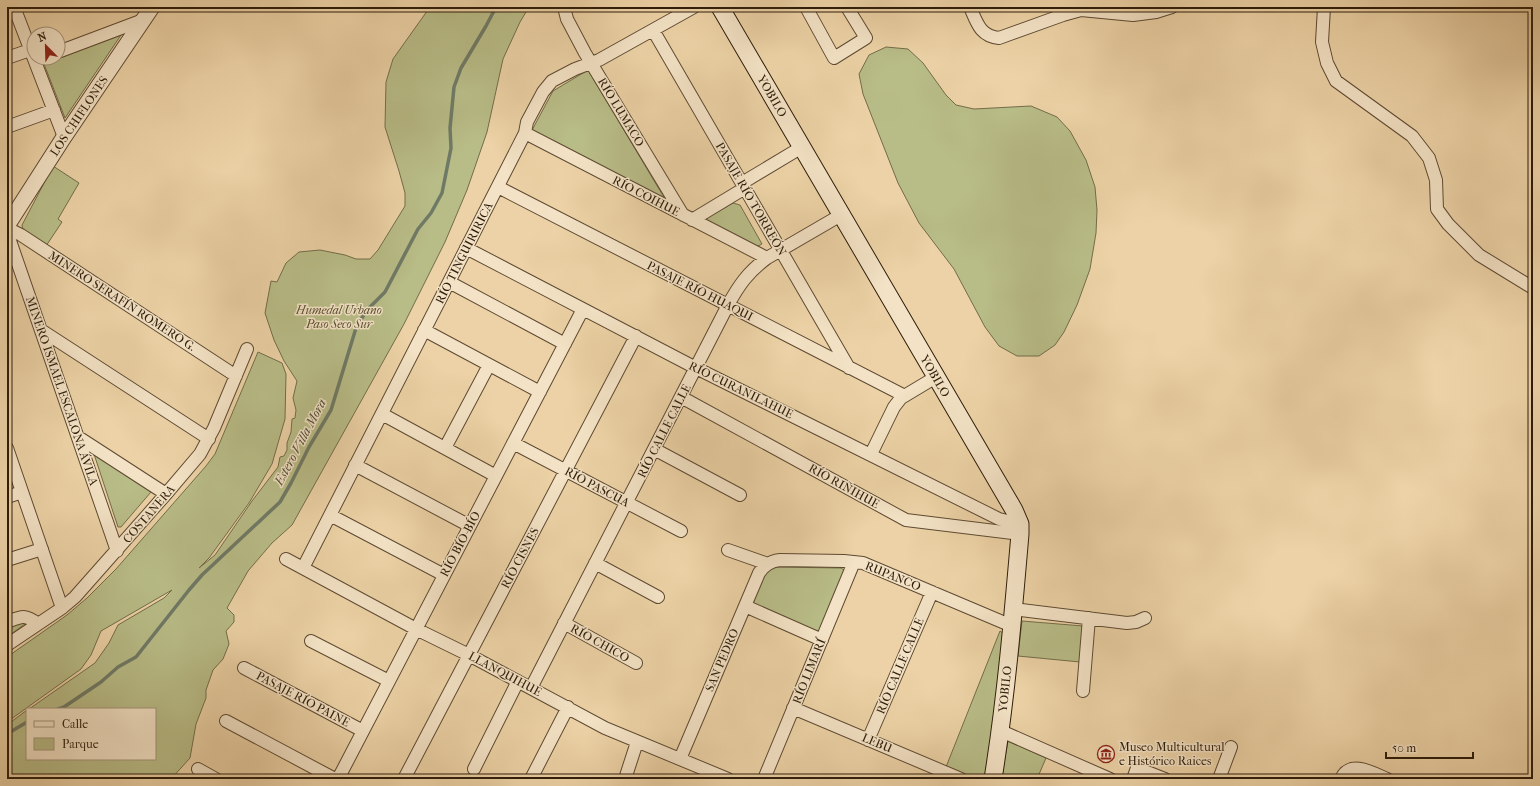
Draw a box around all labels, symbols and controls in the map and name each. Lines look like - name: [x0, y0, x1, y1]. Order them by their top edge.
- north arrow: [26, 26, 66, 66]
- text: N: [36, 29, 49, 45]
- street label: YOBILO: [754, 72, 790, 120]
- street label: LOS CHIFLONES: [47, 73, 111, 159]
- street label: RÍO LUMACO: [595, 75, 648, 149]
- street label: PASAJE RÍO TORREÓN: [713, 139, 790, 258]
- street label: RÍO COIHUE: [610, 172, 682, 219]
- street label: RÍO TINGUIRIRICA: [431, 199, 496, 306]
- street label: MINERO SERAFÍN ROMERO G.: [46, 247, 199, 354]
- street label: PASAJE RÍO HUAQUI: [645, 257, 756, 324]
- street label: MINERO ISMAEL ESCALONA ÁVILA: [23, 294, 102, 488]
- park label: Humedal Urbano Paso Seco Sur: [295, 303, 382, 331]
- street label: YOBILO: [917, 352, 953, 400]
- street label: RÍO CURANILAHUE: [687, 358, 796, 421]
- street label: RÍO CALLE CALLE: [633, 381, 694, 480]
- water label: Estero Villa Mora: [271, 396, 329, 488]
- street label: RÍO RIÑIHUE: [806, 460, 882, 511]
- street label: RÍO PASCUA: [562, 463, 632, 510]
- street label: COSTANERA: [120, 482, 178, 546]
- street label: RÍO BÍO-BÍO: [436, 508, 483, 579]
- street label: RÍO CISNES: [497, 525, 542, 591]
- street label: RUPANCO: [863, 559, 923, 593]
- street label: RÍO CALLE CALLE: [872, 615, 927, 716]
- street label: RÍO CHICO: [568, 620, 632, 665]
- street label: SAN PEDRO: [702, 626, 742, 694]
- street label: RÍO LIMARÍ: [789, 636, 829, 706]
- street label: LLANQUIHUE: [466, 649, 544, 699]
- street label: YOBILO: [996, 665, 1014, 714]
- street label: PASAJE RÍO PAINE: [254, 668, 353, 730]
- legend: [26, 708, 156, 760]
- text: Calle: [62, 717, 88, 731]
- street label: LEBU: [860, 730, 895, 756]
- scale bar: [1386, 734, 1473, 760]
- text: Parque: [62, 737, 99, 751]
- place label: Museo Multicultural e Histórico Raices: [1119, 740, 1225, 768]
- text: 50 m: [1392, 741, 1416, 755]
- museum icon: Museo Multicultural e Histórico Raices: [1096, 744, 1116, 764]

